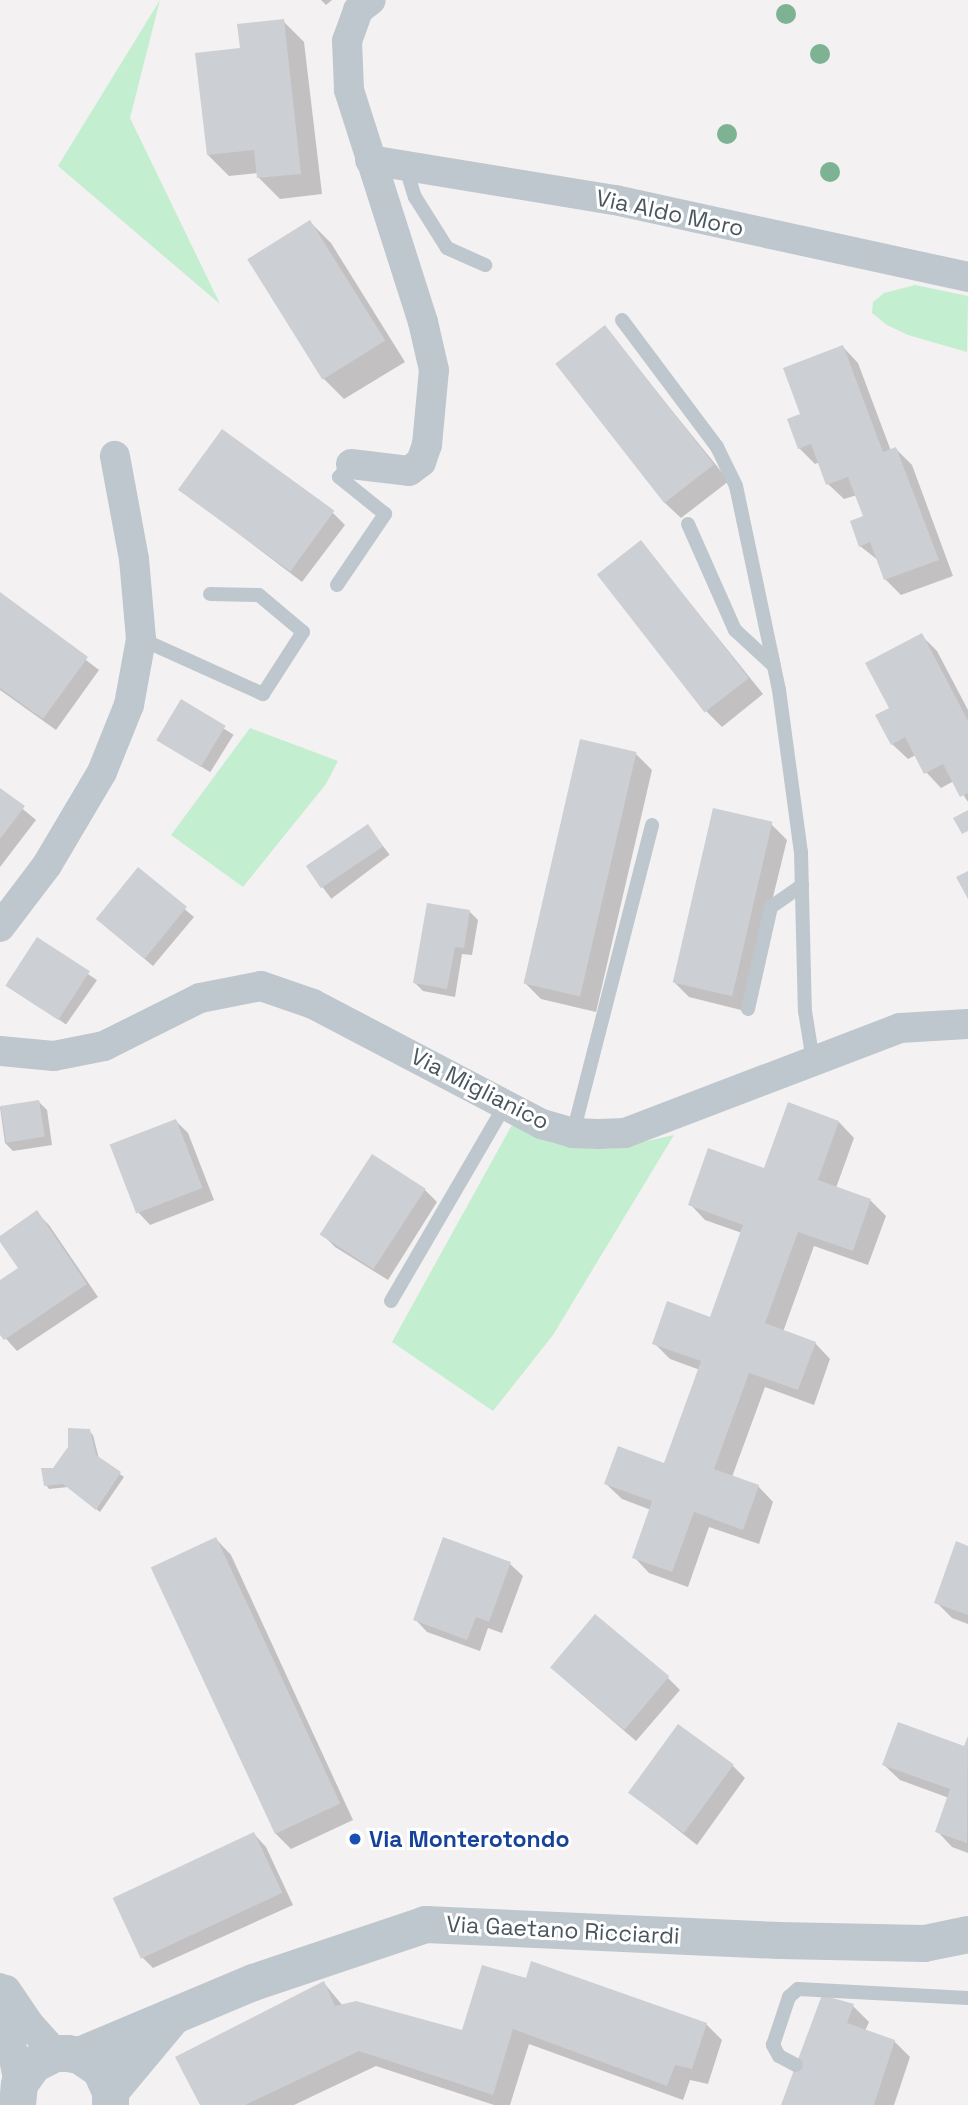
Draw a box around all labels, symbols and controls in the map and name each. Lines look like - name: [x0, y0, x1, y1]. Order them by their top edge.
- street label: Via Aldo Moro: [593, 184, 747, 242]
- street label: Via Miglianico: [406, 1042, 554, 1136]
- place label: Via Monterotondo: [369, 1825, 569, 1853]
- marker: Via Monterotondo: [347, 1831, 363, 1847]
- street label: Via Gaetano Ricciardi: [446, 1910, 680, 1950]

